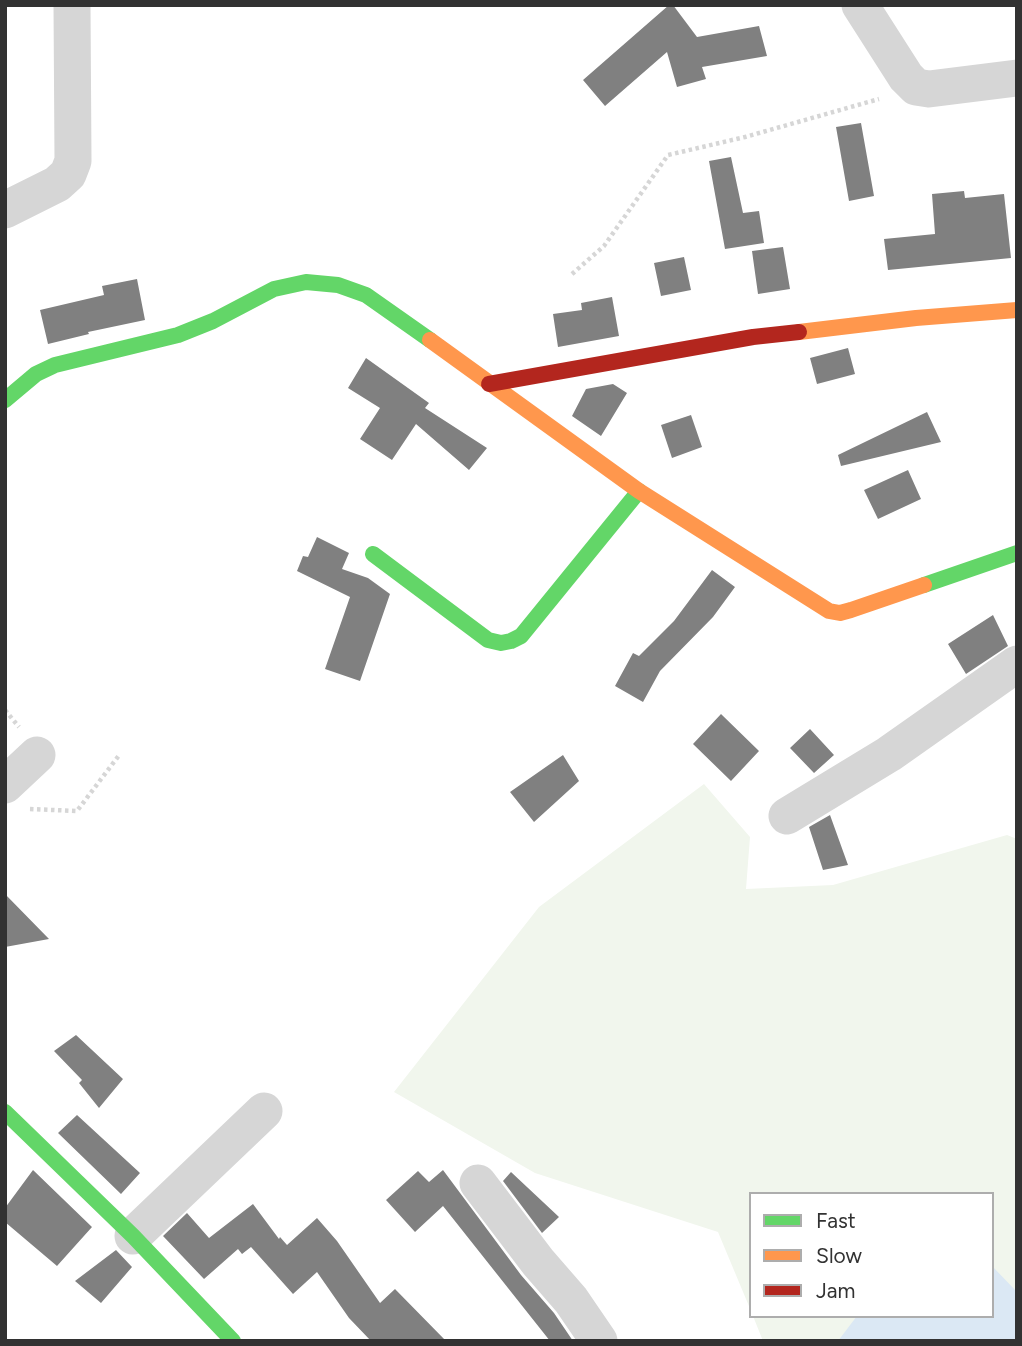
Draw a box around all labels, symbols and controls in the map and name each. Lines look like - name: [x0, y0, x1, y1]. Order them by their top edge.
- legend: [749, 1192, 994, 1318]
- text: Fast: [816, 1208, 856, 1233]
- text: Slow: [816, 1243, 862, 1268]
- text: Jam: [816, 1278, 855, 1303]

